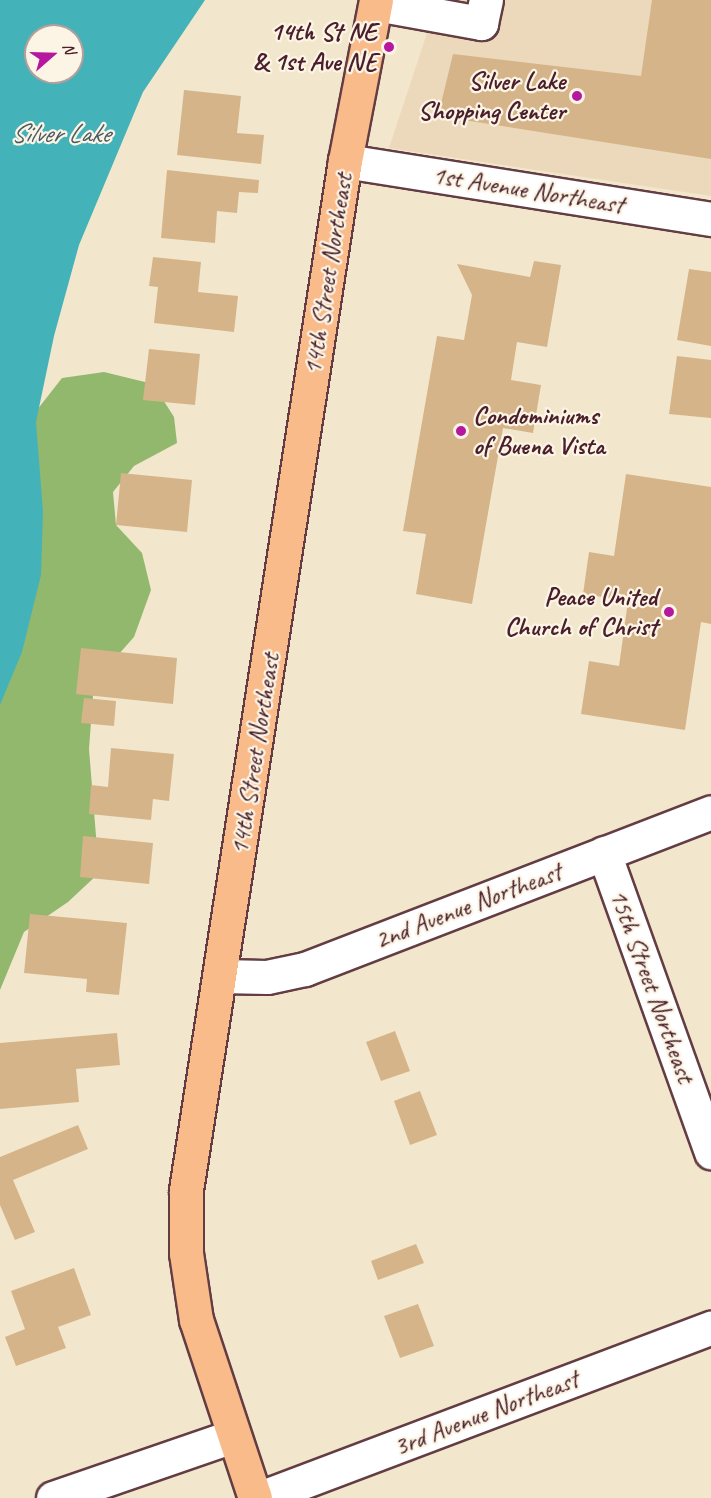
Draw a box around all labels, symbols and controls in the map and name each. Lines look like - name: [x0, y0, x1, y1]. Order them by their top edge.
- place label: 14th St NE & 1st Ave NE: [254, 16, 377, 77]
- north arrow: [24, 24, 84, 84]
- text: N: [58, 40, 80, 57]
- marker: 14th St NE & 1st Ave NE: [382, 40, 396, 54]
- place label: Silver Lake Shopping Center: [418, 65, 565, 126]
- marker: Silver Lake Shopping Center: [570, 89, 584, 103]
- water label: Silver Lake: [10, 118, 110, 150]
- street label: 1st Avenue Northeast: [430, 160, 626, 220]
- street label: 14th Street Northeast: [297, 171, 359, 377]
- place label: Condominiums of Buena Vista: [473, 400, 604, 461]
- marker: Condominiums of Buena Vista: [454, 424, 468, 438]
- place label: Peace United Church of Christ: [504, 581, 657, 642]
- marker: Peace United Church of Christ: [662, 605, 676, 619]
- street label: 14th Street Northeast: [224, 651, 286, 857]
- street label: 2nd Avenue Northeast: [370, 856, 566, 956]
- street label: 15th Street Northeast: [602, 885, 702, 1087]
- street label: 3rd Avenue Northeast: [390, 1364, 582, 1462]

